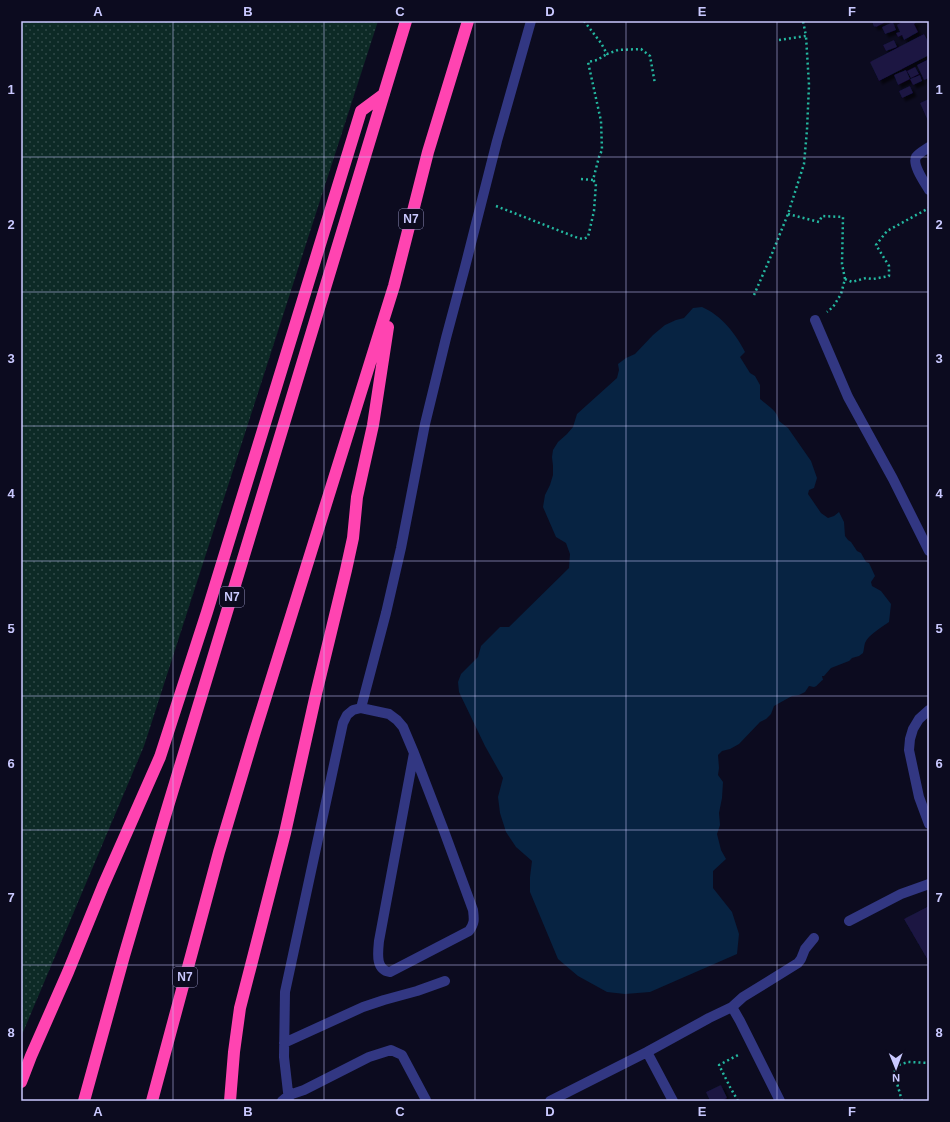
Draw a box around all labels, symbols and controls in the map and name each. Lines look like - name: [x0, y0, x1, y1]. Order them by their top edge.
- text: A: [93, 4, 103, 19]
- text: B: [243, 4, 253, 19]
- text: C: [395, 4, 405, 19]
- text: D: [545, 4, 555, 19]
- text: E: [698, 4, 707, 19]
- text: F: [848, 4, 856, 19]
- text: 1: [7, 82, 15, 97]
- text: 1: [935, 82, 943, 97]
- road number: N7: [399, 209, 423, 229]
- text: 2: [7, 217, 15, 232]
- text: 2: [935, 217, 943, 232]
- text: 3: [7, 351, 15, 366]
- text: 3: [935, 351, 943, 366]
- text: 4: [7, 486, 15, 501]
- text: 4: [935, 486, 943, 501]
- road number: N7: [220, 587, 244, 607]
- text: 5: [7, 621, 15, 636]
- text: 5: [935, 621, 943, 636]
- text: 6: [7, 756, 15, 771]
- text: 6: [935, 756, 943, 771]
- text: 7: [7, 890, 15, 905]
- text: 7: [935, 890, 943, 905]
- road number: N7: [173, 967, 197, 987]
- text: 8: [7, 1025, 15, 1040]
- text: 8: [935, 1025, 943, 1040]
- north arrow: [876, 1048, 916, 1088]
- text: N: [892, 1072, 900, 1084]
- text: A: [93, 1104, 103, 1119]
- text: B: [243, 1104, 253, 1119]
- text: C: [395, 1104, 405, 1119]
- text: D: [545, 1104, 555, 1119]
- text: E: [698, 1104, 707, 1119]
- text: F: [848, 1104, 856, 1119]

